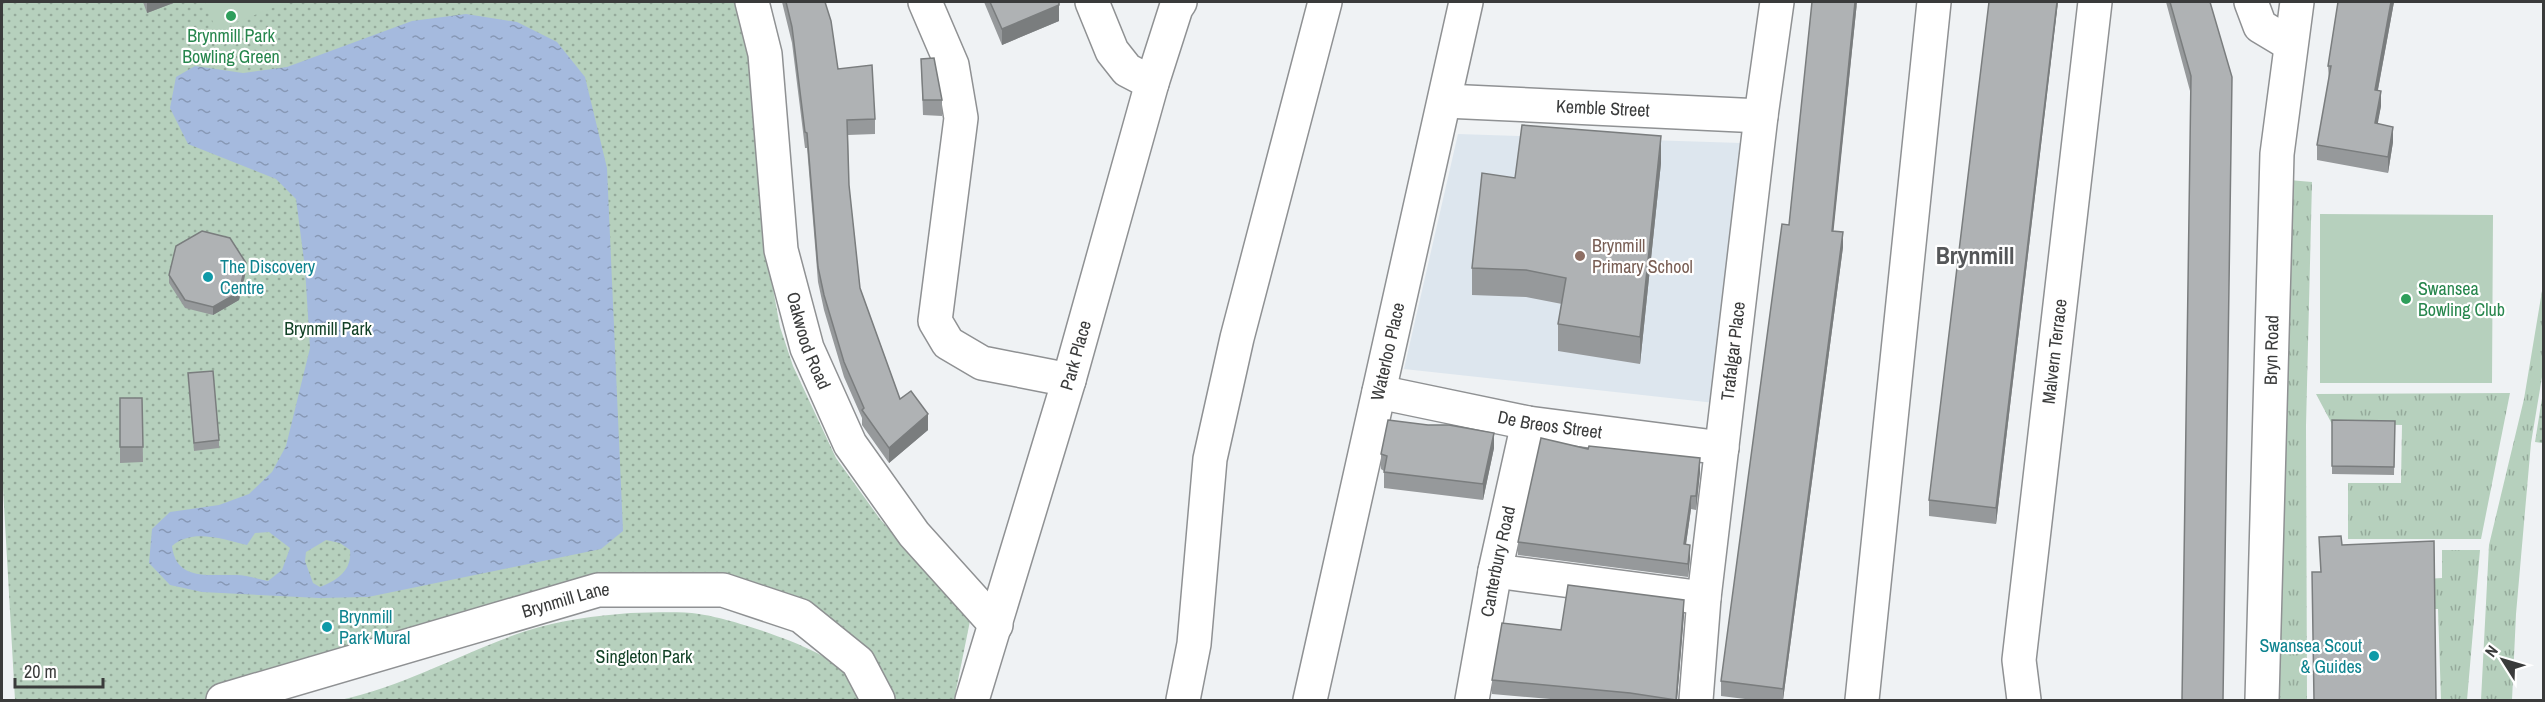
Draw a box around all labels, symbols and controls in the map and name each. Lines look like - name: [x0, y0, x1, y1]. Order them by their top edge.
- marker: Brynmill Park Bowling Green: [224, 9, 238, 23]
- place label: Brynmill Park Bowling Green: [182, 23, 280, 69]
- street label: Kemble Street: [1555, 93, 1650, 123]
- place label: Brynmill Primary School: [1592, 233, 1693, 279]
- district label: Brynmill: [1936, 239, 2014, 271]
- marker: Brynmill Primary School: [1573, 249, 1587, 263]
- place label: The Discovery Centre: [220, 254, 316, 300]
- marker: The Discovery Centre: [201, 270, 215, 284]
- place label: Swansea Bowling Club: [2418, 276, 2505, 322]
- street label: Oakwood Road: [781, 289, 837, 393]
- marker: Swansea Bowling Club: [2399, 292, 2413, 306]
- street label: Malvern Terrace: [2036, 297, 2073, 405]
- street label: Waterloo Place: [1364, 300, 1410, 403]
- street label: Trafalgar Place: [1714, 300, 1751, 402]
- street label: Bryn Road: [2258, 315, 2285, 385]
- park label: Brynmill Park: [284, 316, 372, 341]
- street label: Park Place: [1054, 317, 1097, 393]
- street label: De Breos Street: [1495, 404, 1603, 444]
- street label: Canterbury Road: [1474, 504, 1521, 619]
- street label: Brynmill Lane: [519, 577, 609, 624]
- place label: Brynmill Park Mural: [339, 604, 410, 650]
- marker: Brynmill Park Mural: [320, 620, 334, 634]
- north arrow: [2473, 630, 2533, 690]
- place label: Swansea Scout & Guides: [2259, 633, 2362, 679]
- text: N: [2479, 641, 2503, 661]
- park label: Singleton Park: [596, 644, 693, 669]
- marker: Swansea Scout & Guides: [2367, 649, 2381, 663]
- scale bar: [15, 651, 104, 689]
- text: 20 m: [24, 659, 57, 684]

